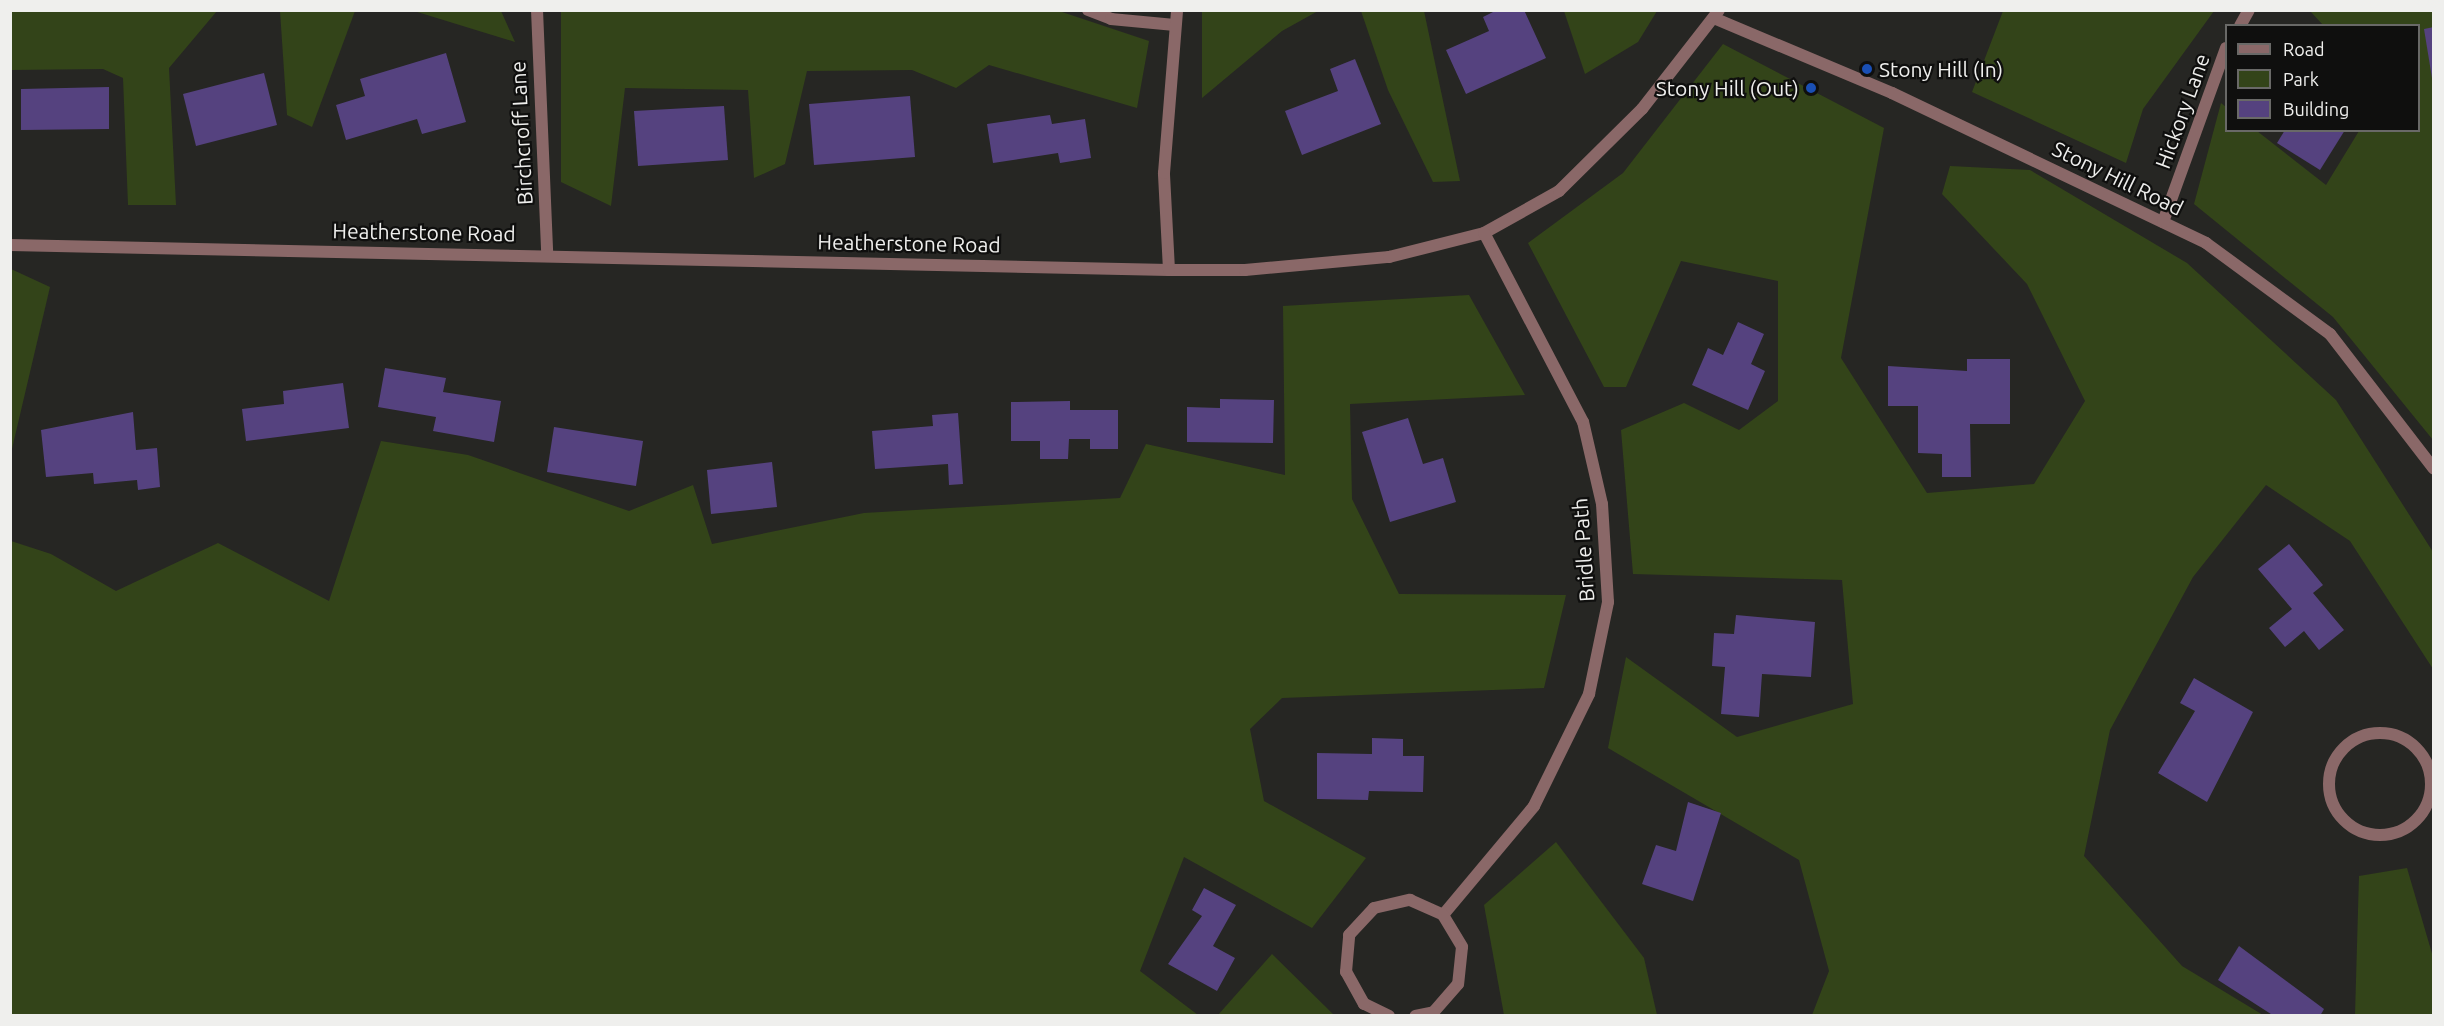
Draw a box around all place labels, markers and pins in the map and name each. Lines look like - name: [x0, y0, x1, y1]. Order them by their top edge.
- place label: Stony Hill (In): [1879, 56, 2003, 82]
- marker: Stony Hill (In): [1860, 62, 1874, 76]
- place label: Stony Hill (Out): [1656, 75, 1799, 101]
- marker: Stony Hill (Out): [1804, 81, 1818, 95]

